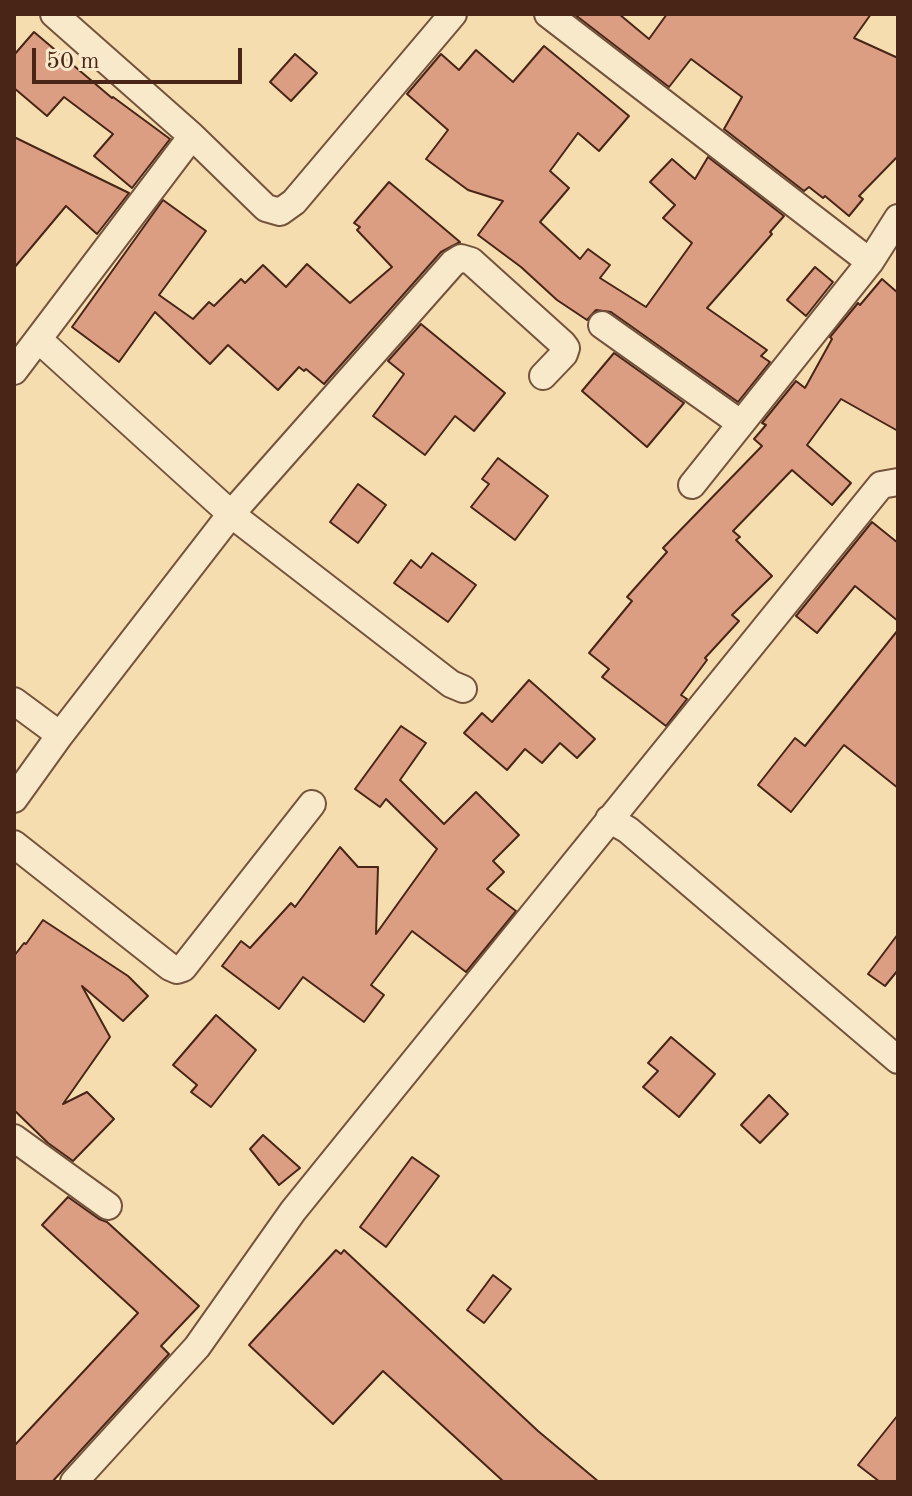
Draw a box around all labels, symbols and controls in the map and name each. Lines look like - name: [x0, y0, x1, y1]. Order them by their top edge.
- scale bar: [36, 32, 246, 82]
- text: 50 m: [46, 50, 100, 74]

